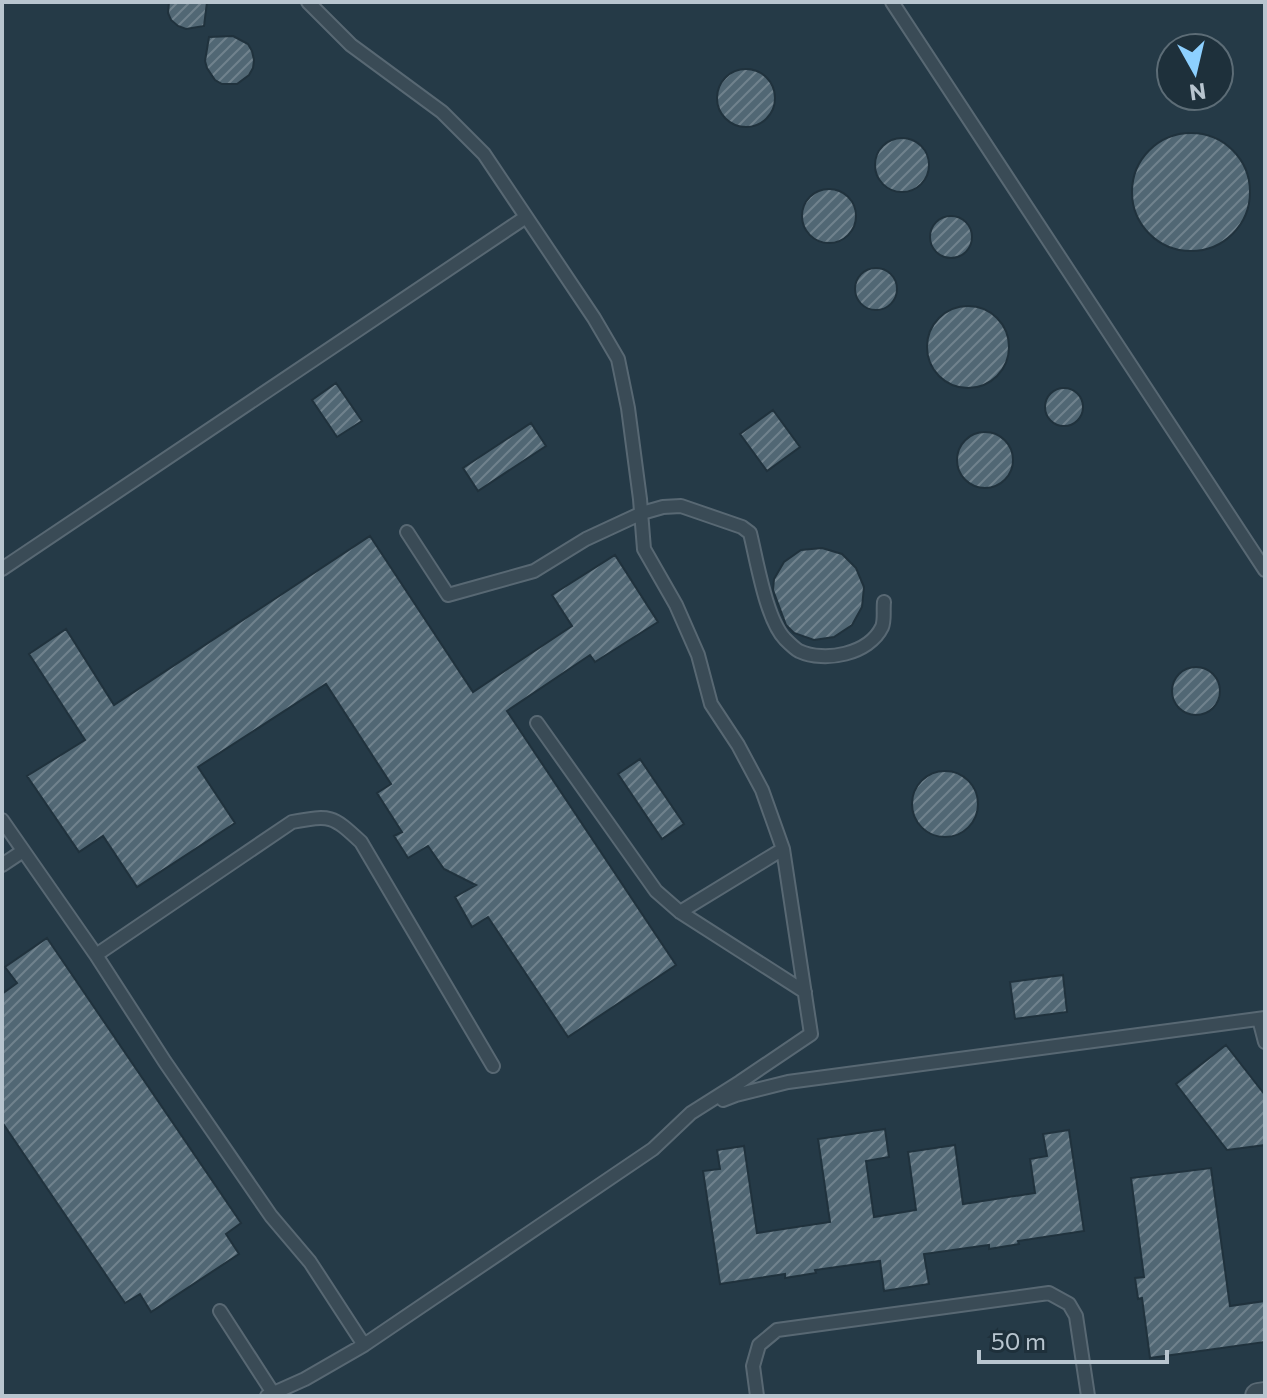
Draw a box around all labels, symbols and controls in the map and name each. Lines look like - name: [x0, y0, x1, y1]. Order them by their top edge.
- north arrow: [1155, 32, 1235, 112]
- text: N: [1188, 78, 1208, 107]
- scale bar: [979, 1314, 1167, 1364]
- text: 50 m: [991, 1326, 1046, 1355]

